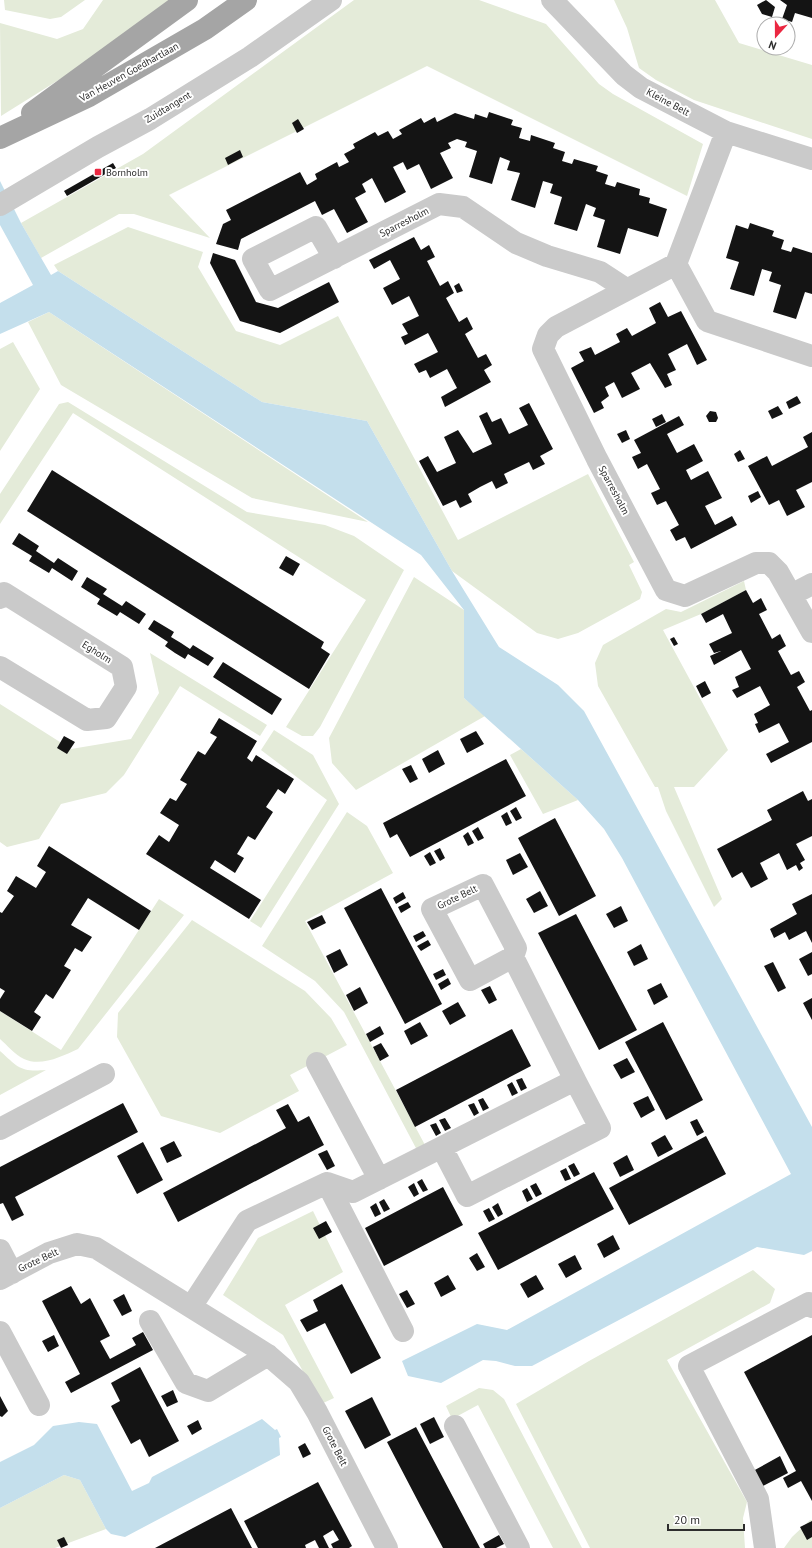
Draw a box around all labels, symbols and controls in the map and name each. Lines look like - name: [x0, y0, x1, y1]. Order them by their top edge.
- north arrow: [756, 16, 796, 56]
- text: N: [767, 38, 778, 53]
- street label: Van Heuven Goedhartlaan: [76, 39, 181, 105]
- street label: Kleine Belt: [644, 85, 692, 119]
- street label: Zuidtangent: [142, 88, 194, 126]
- place label: Bornholm: [106, 166, 148, 179]
- marker: Bornholm: [93, 167, 103, 177]
- street label: Sparresholm: [377, 204, 431, 240]
- street label: Sparresholm: [596, 463, 632, 517]
- street label: Egholm: [80, 638, 114, 666]
- street label: Grote Belt: [435, 881, 480, 912]
- street label: Grote Belt: [16, 1245, 61, 1275]
- street label: Grote Belt: [319, 1424, 351, 1469]
- scale bar: [668, 1506, 744, 1532]
- text: 20 m: [674, 1512, 700, 1527]

